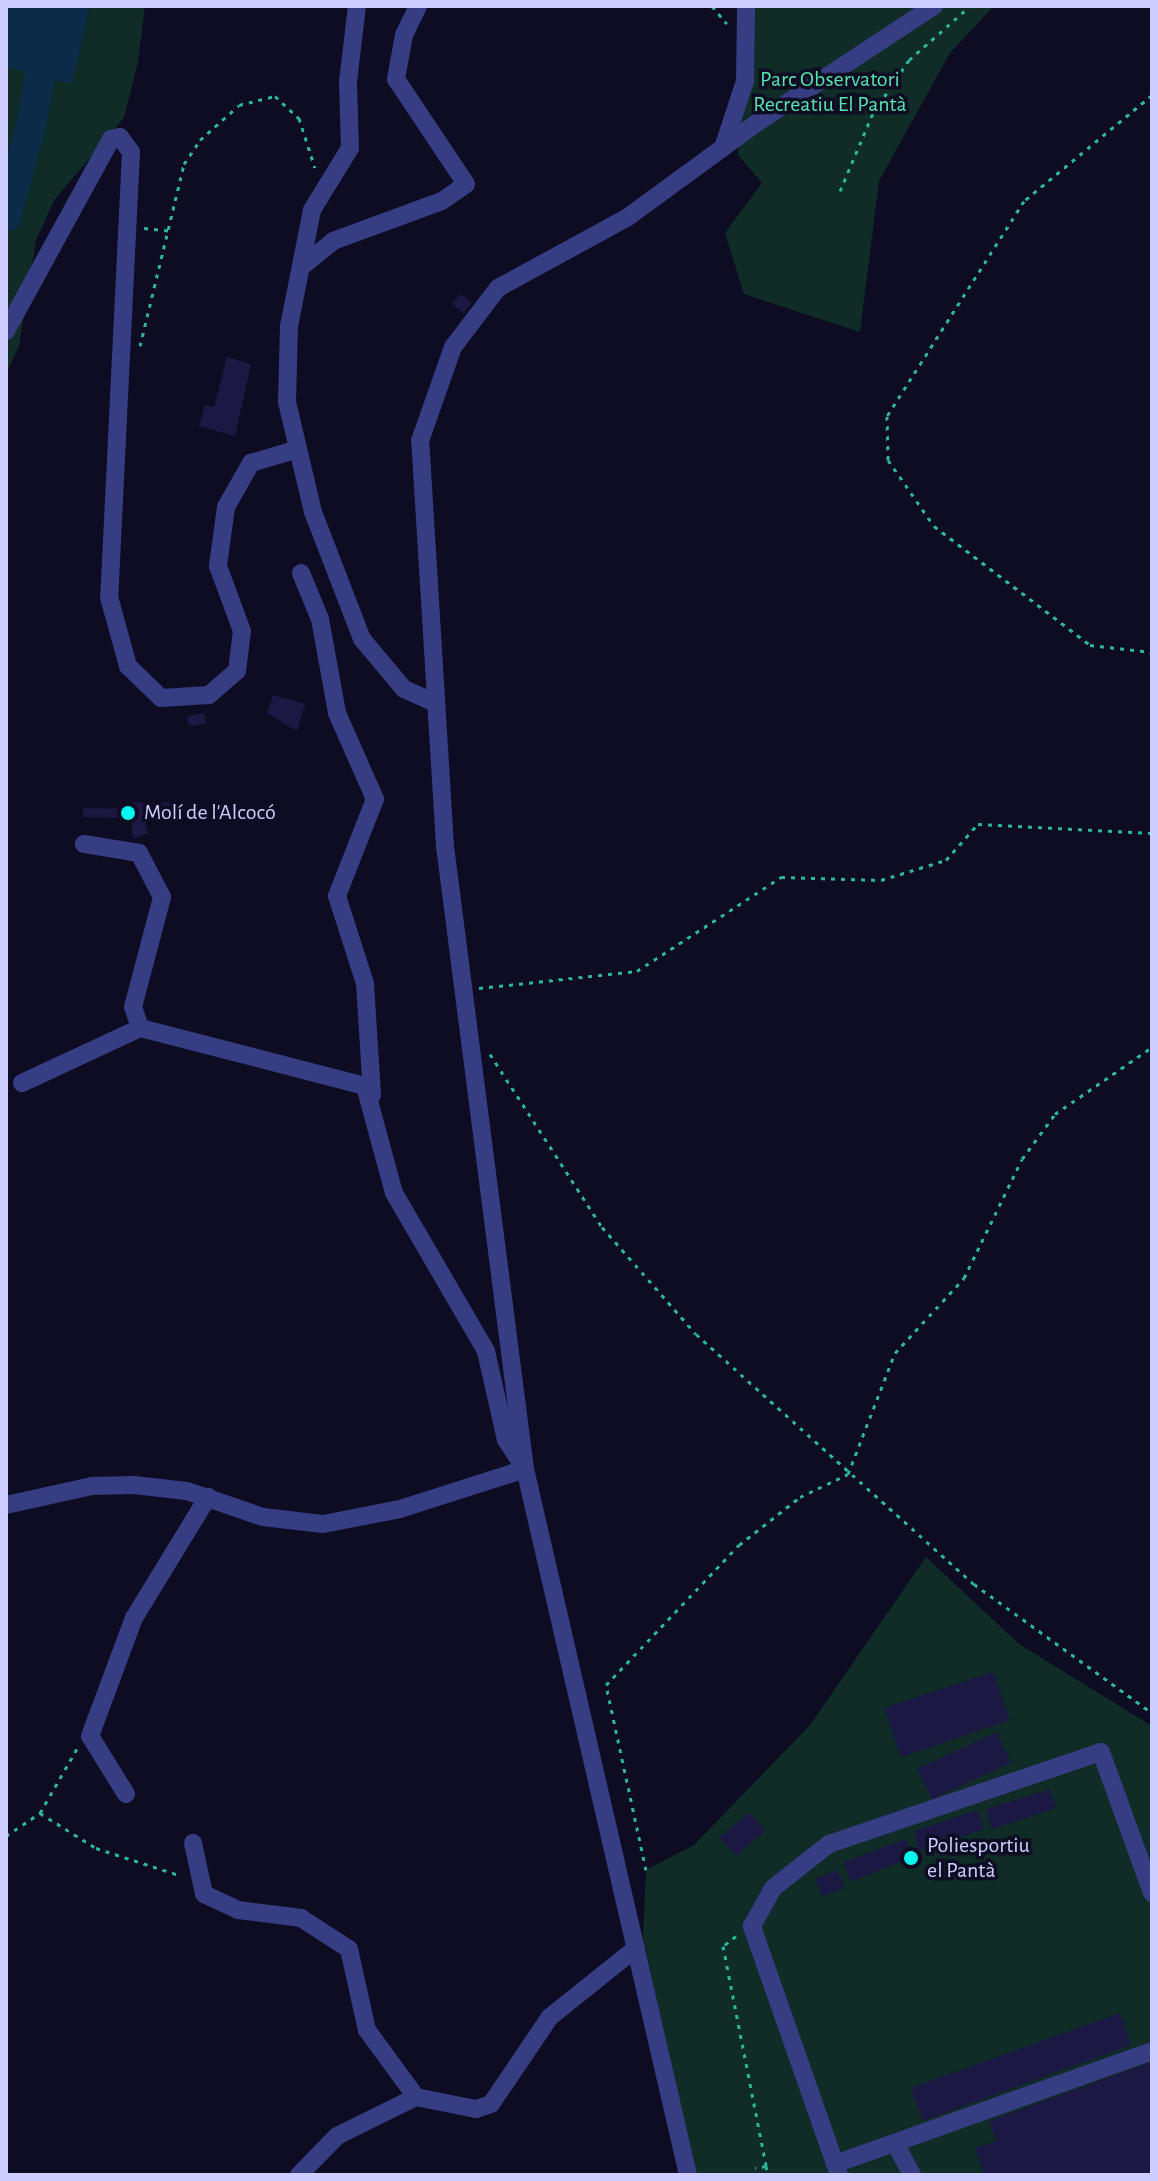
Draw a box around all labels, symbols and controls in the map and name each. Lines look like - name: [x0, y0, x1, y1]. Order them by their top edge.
- park label: Parc Observatori Recreatiu El Pantà: [753, 66, 907, 118]
- place label: Molí de l'Alcocó: [144, 800, 276, 826]
- marker: Molí de l'Alcocó: [119, 804, 137, 822]
- place label: Poliesportiu el Pantà: [927, 1832, 1030, 1884]
- marker: Poliesportiu el Pantà: [902, 1849, 920, 1867]

